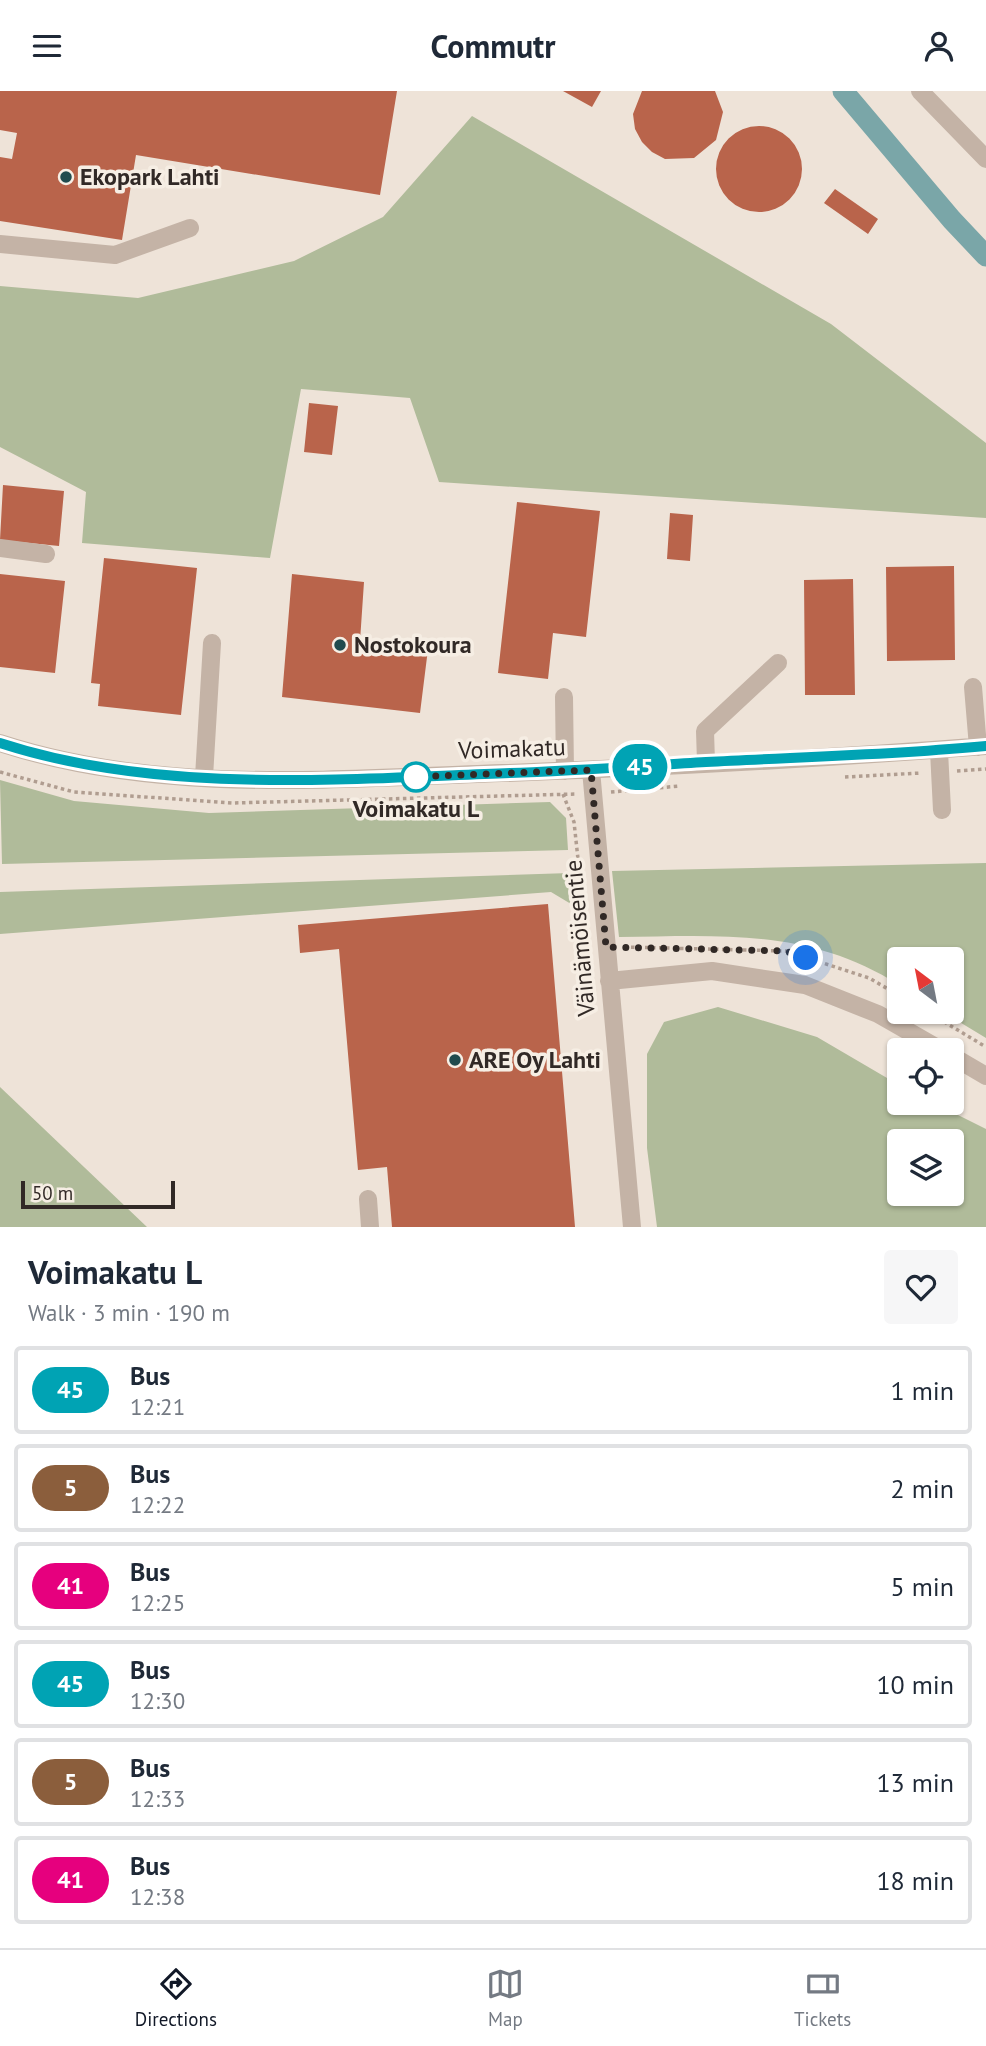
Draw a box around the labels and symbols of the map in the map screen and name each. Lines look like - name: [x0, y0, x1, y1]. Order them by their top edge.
- place label: Ekopark Lahti: [80, 161, 220, 192]
- marker: Ekopark Lahti: [58, 169, 74, 185]
- place label: Nostokoura: [354, 629, 472, 660]
- marker: Nostokoura: [332, 637, 348, 653]
- street label: Voimakatu: [457, 731, 566, 766]
- line badge: 45: [608, 744, 672, 790]
- marker: Voimakatu L: [401, 762, 431, 792]
- place label: Voimakatu L: [352, 793, 480, 824]
- street label: Väinämöisentie: [557, 859, 602, 1019]
- your location: [788, 940, 823, 975]
- north arrow: [887, 947, 964, 1024]
- place label: ARE Oy Lahti: [469, 1044, 601, 1075]
- marker: ARE Oy Lahti: [447, 1052, 463, 1068]
- scale bar: [21, 1178, 175, 1210]

